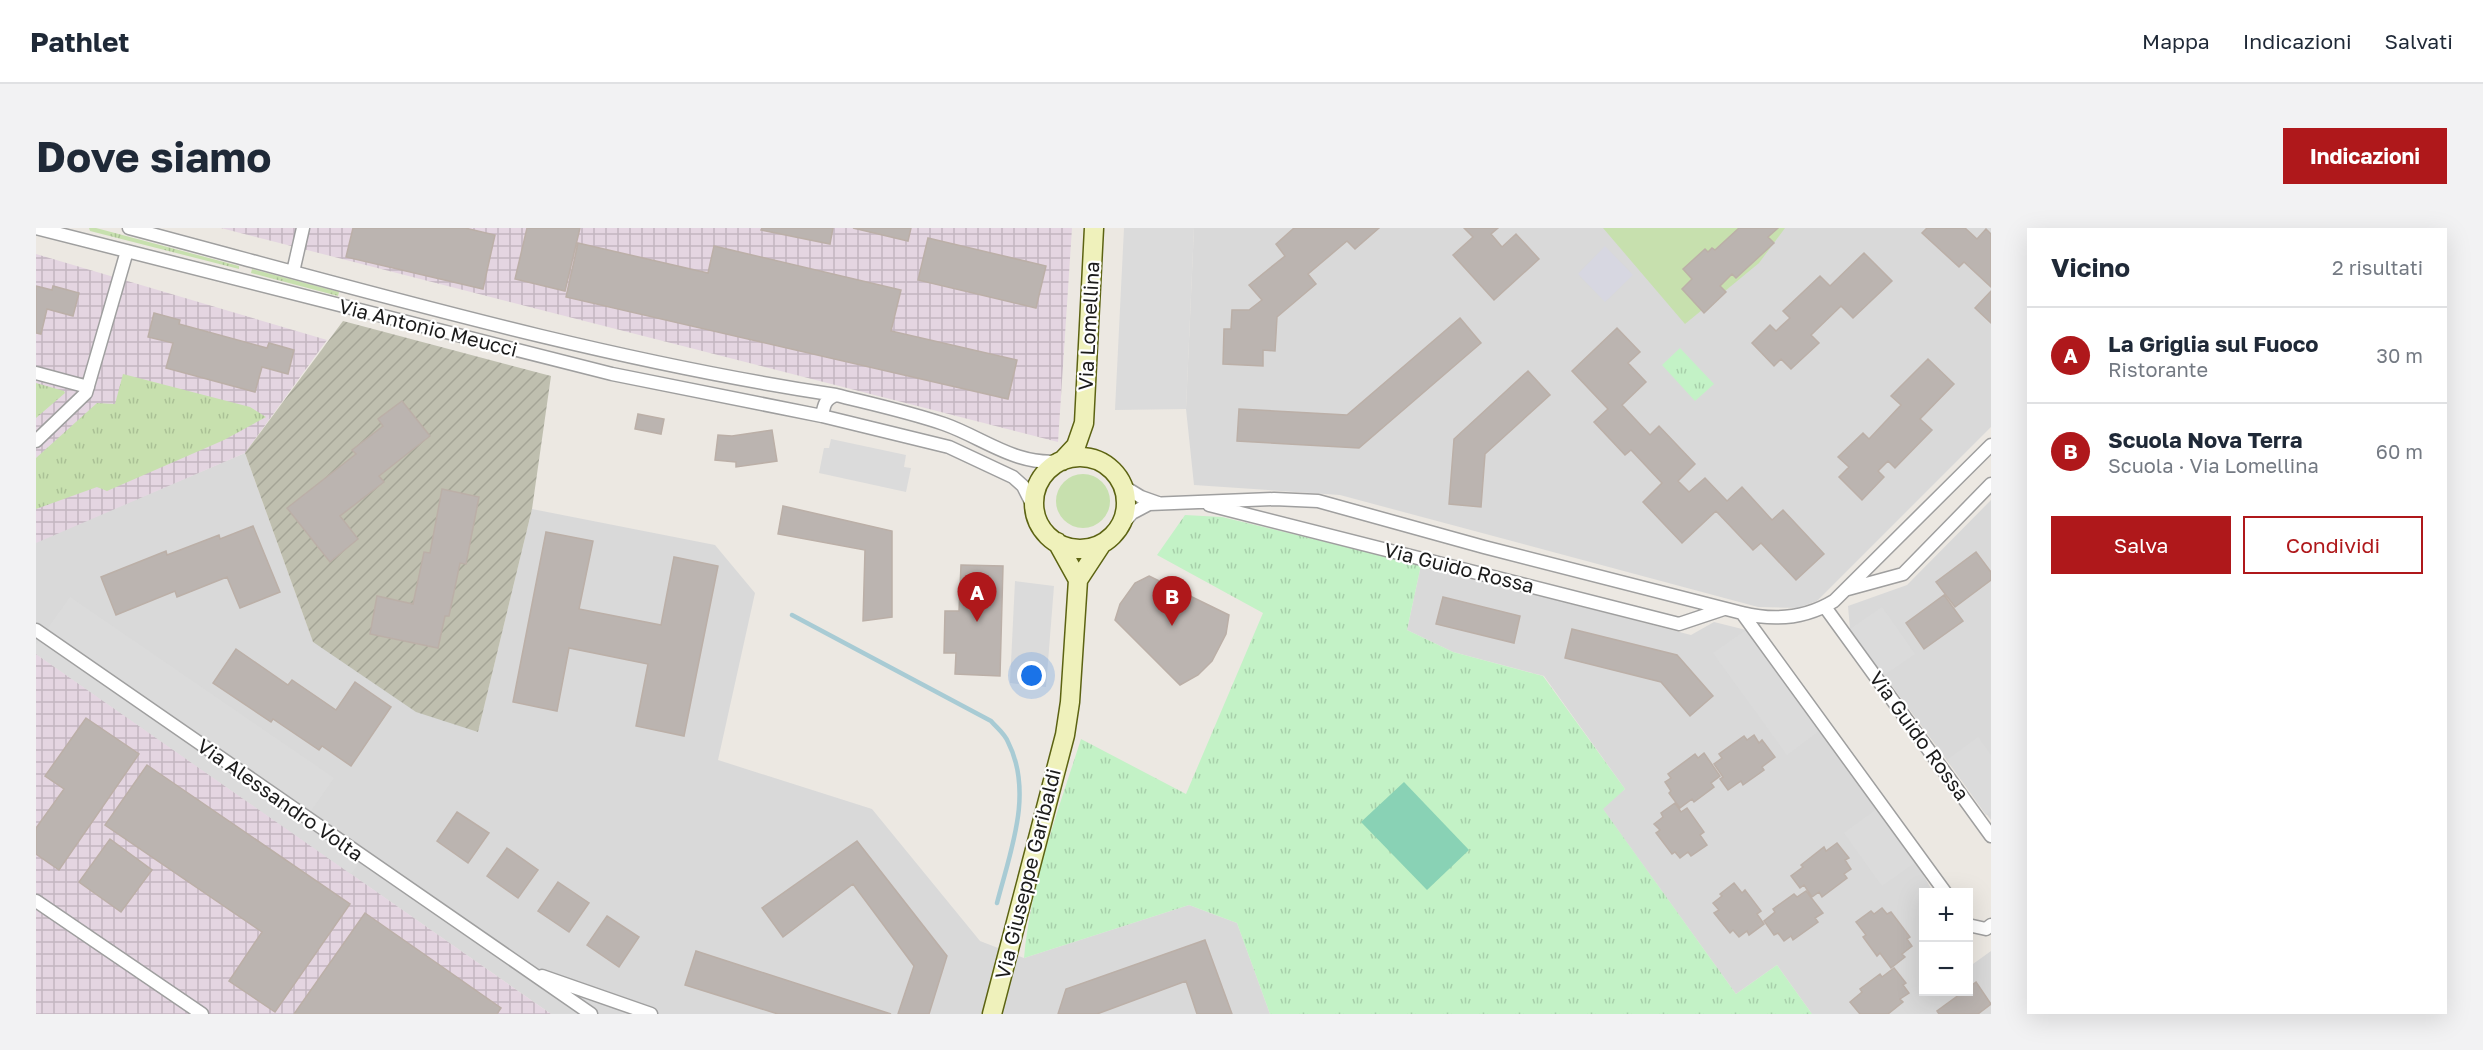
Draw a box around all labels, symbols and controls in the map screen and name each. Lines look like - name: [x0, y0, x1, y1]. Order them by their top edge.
- text: Pathlet: [30, 25, 130, 58]
- text: Mappa: [2142, 28, 2210, 54]
- text: Indicazioni: [2243, 28, 2352, 54]
- text: Salvati: [2385, 28, 2453, 54]
- button: Indicazioni: [2283, 128, 2447, 184]
- text: Dove siamo: [36, 131, 271, 181]
- text: Vicino: [2051, 252, 2130, 283]
- text: 2 risultati: [2332, 255, 2423, 279]
- street label: Via Lomellina: [1073, 261, 1103, 391]
- street label: Via Antonio Meucci: [336, 293, 520, 361]
- text: La Griglia sul Fuoco: [2108, 330, 2319, 357]
- text: A: [2063, 343, 2078, 367]
- text: 30 m: [2376, 343, 2423, 367]
- text: Ristorante: [2108, 357, 2208, 381]
- text: Scuola Nova Terra: [2108, 426, 2303, 453]
- text: B: [2063, 439, 2078, 463]
- text: 60 m: [2376, 439, 2423, 463]
- text: Scuola · Via Lomellina: [2108, 453, 2319, 477]
- button: Salva: [2051, 516, 2231, 574]
- button: Condividi: [2243, 516, 2423, 574]
- street label: Via Guido Rossa: [1382, 537, 1537, 597]
- pin: A: [958, 572, 996, 622]
- pin: B: [1152, 576, 1192, 626]
- your location: [1017, 661, 1046, 690]
- street label: Via Guido Rossa: [1865, 666, 1975, 805]
- street label: Via Alessandro Volta: [193, 733, 368, 866]
- street label: Via Giuseppe Garibaldi: [989, 766, 1065, 981]
- map controls: [1919, 888, 1973, 996]
- button: +: [1919, 888, 1973, 942]
- button: −: [1919, 942, 1973, 996]

